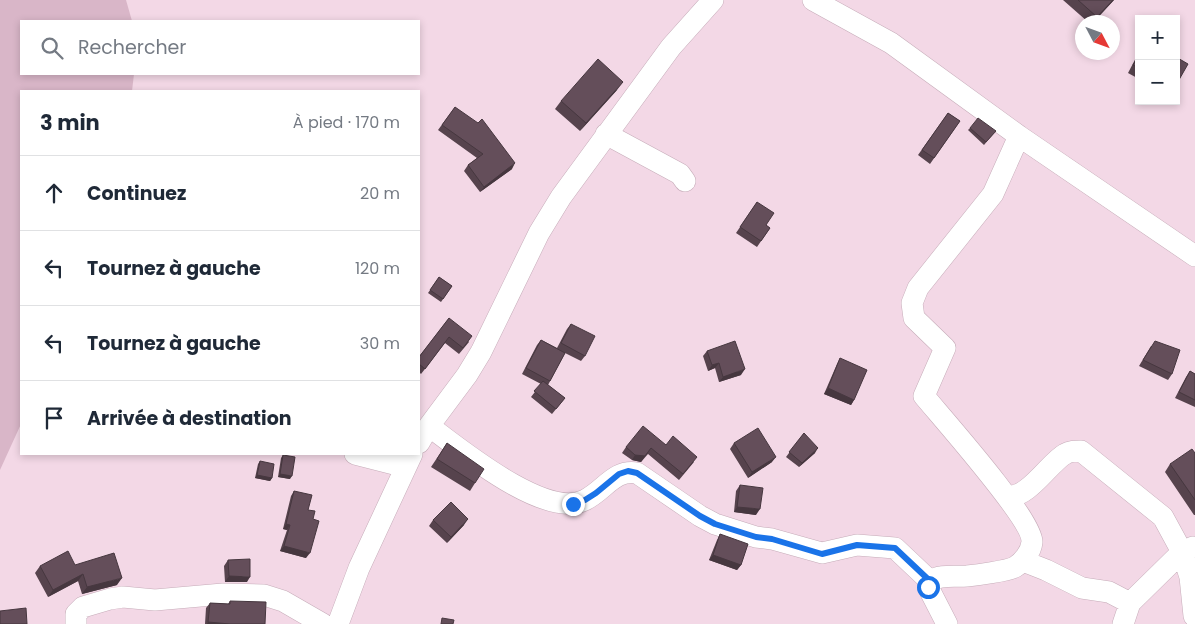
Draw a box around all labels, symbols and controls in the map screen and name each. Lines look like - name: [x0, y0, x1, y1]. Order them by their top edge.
- north arrow: [1075, 15, 1120, 60]
- map controls: [1135, 15, 1180, 105]
- button: +: [1135, 15, 1180, 60]
- search box: [20, 20, 420, 75]
- icon: search: [38, 34, 66, 62]
- text: Rechercher: [78, 34, 186, 61]
- button: −: [1135, 60, 1180, 105]
- text: 3 min: [40, 108, 100, 137]
- text: À pied · 170 m: [293, 111, 400, 134]
- icon: ahead: [40, 179, 68, 207]
- text: Continuez: [87, 180, 186, 207]
- text: 20 m: [360, 182, 400, 205]
- icon: left: [40, 254, 68, 282]
- text: Tournez à gauche: [87, 255, 261, 282]
- text: 120 m: [355, 257, 400, 280]
- icon: left: [40, 329, 68, 357]
- text: Tournez à gauche: [87, 330, 261, 357]
- text: 30 m: [360, 332, 400, 355]
- icon: arrive: [40, 404, 68, 432]
- text: Arrivée à destination: [87, 405, 292, 432]
- route end: [562, 493, 585, 516]
- route start: [917, 576, 940, 599]

